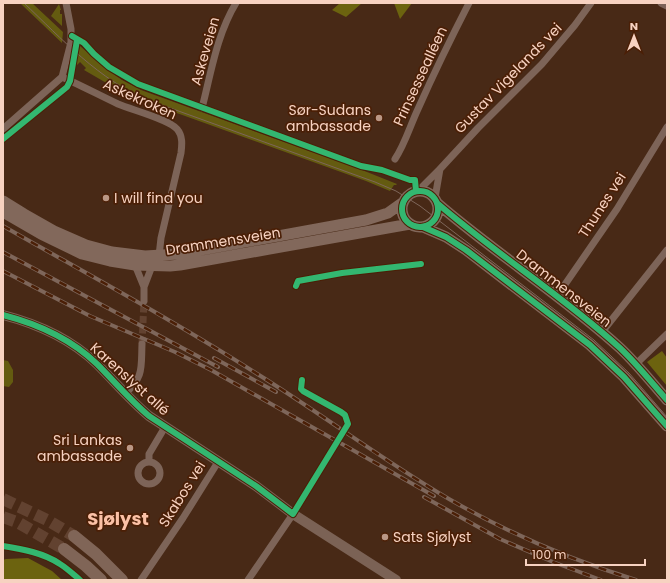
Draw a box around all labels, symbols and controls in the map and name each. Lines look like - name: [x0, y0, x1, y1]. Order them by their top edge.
- street label: Askeveien: [186, 14, 224, 88]
- north arrow: [614, 16, 654, 56]
- street label: Gustav Vigelands vei: [450, 18, 566, 138]
- text: N: [630, 18, 638, 34]
- street label: Prinsessealléen: [388, 23, 452, 129]
- street label: Askekroken: [100, 74, 180, 124]
- place label: Sør-Sudans ambassade: [286, 100, 371, 136]
- marker: Sør-Sudans ambassade: [374, 113, 384, 123]
- street label: Thunes vei: [573, 168, 631, 242]
- place label: I will find you: [114, 188, 203, 208]
- marker: I will find you: [101, 193, 111, 203]
- street label: Drammensveien: [164, 222, 282, 260]
- street label: Drammensveien: [512, 244, 616, 332]
- street label: Karenslyst allé: [86, 338, 174, 420]
- place label: Sri Lankas ambassade: [37, 430, 122, 466]
- marker: Sri Lankas ambassade: [125, 443, 135, 453]
- street label: Skabos vei: [154, 457, 210, 531]
- district label: Sjølyst: [87, 506, 149, 531]
- place label: Sats Sjølyst: [393, 527, 471, 547]
- marker: Sats Sjølyst: [380, 532, 390, 542]
- scale bar: [526, 541, 645, 567]
- text: 100 m: [532, 546, 566, 563]

